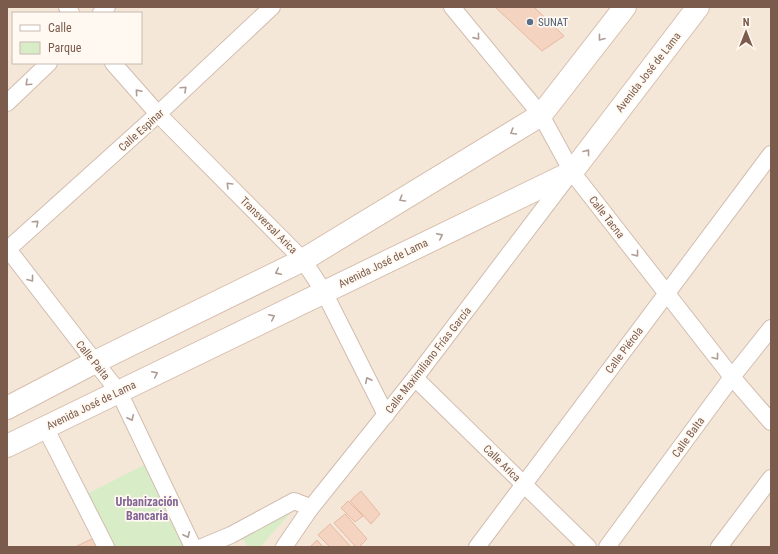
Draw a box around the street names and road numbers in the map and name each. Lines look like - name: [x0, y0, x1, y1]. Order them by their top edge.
- street label: Avenida José de Lama: [613, 30, 684, 115]
- street label: Calle Espinar: [116, 106, 167, 154]
- street label: Transversal Arica: [237, 194, 300, 257]
- street label: Calle Tacna: [586, 194, 627, 241]
- street label: Avenida José de Lama: [336, 236, 430, 291]
- street label: Calle Maximiliano Frías García: [383, 304, 474, 416]
- street label: Calle Piérola: [603, 325, 646, 376]
- street label: Calle Paita: [73, 338, 112, 383]
- street label: Avenida José de Lama: [44, 378, 138, 433]
- street label: Calle Balta: [669, 415, 707, 460]
- street label: Calle Arica: [480, 442, 523, 484]

